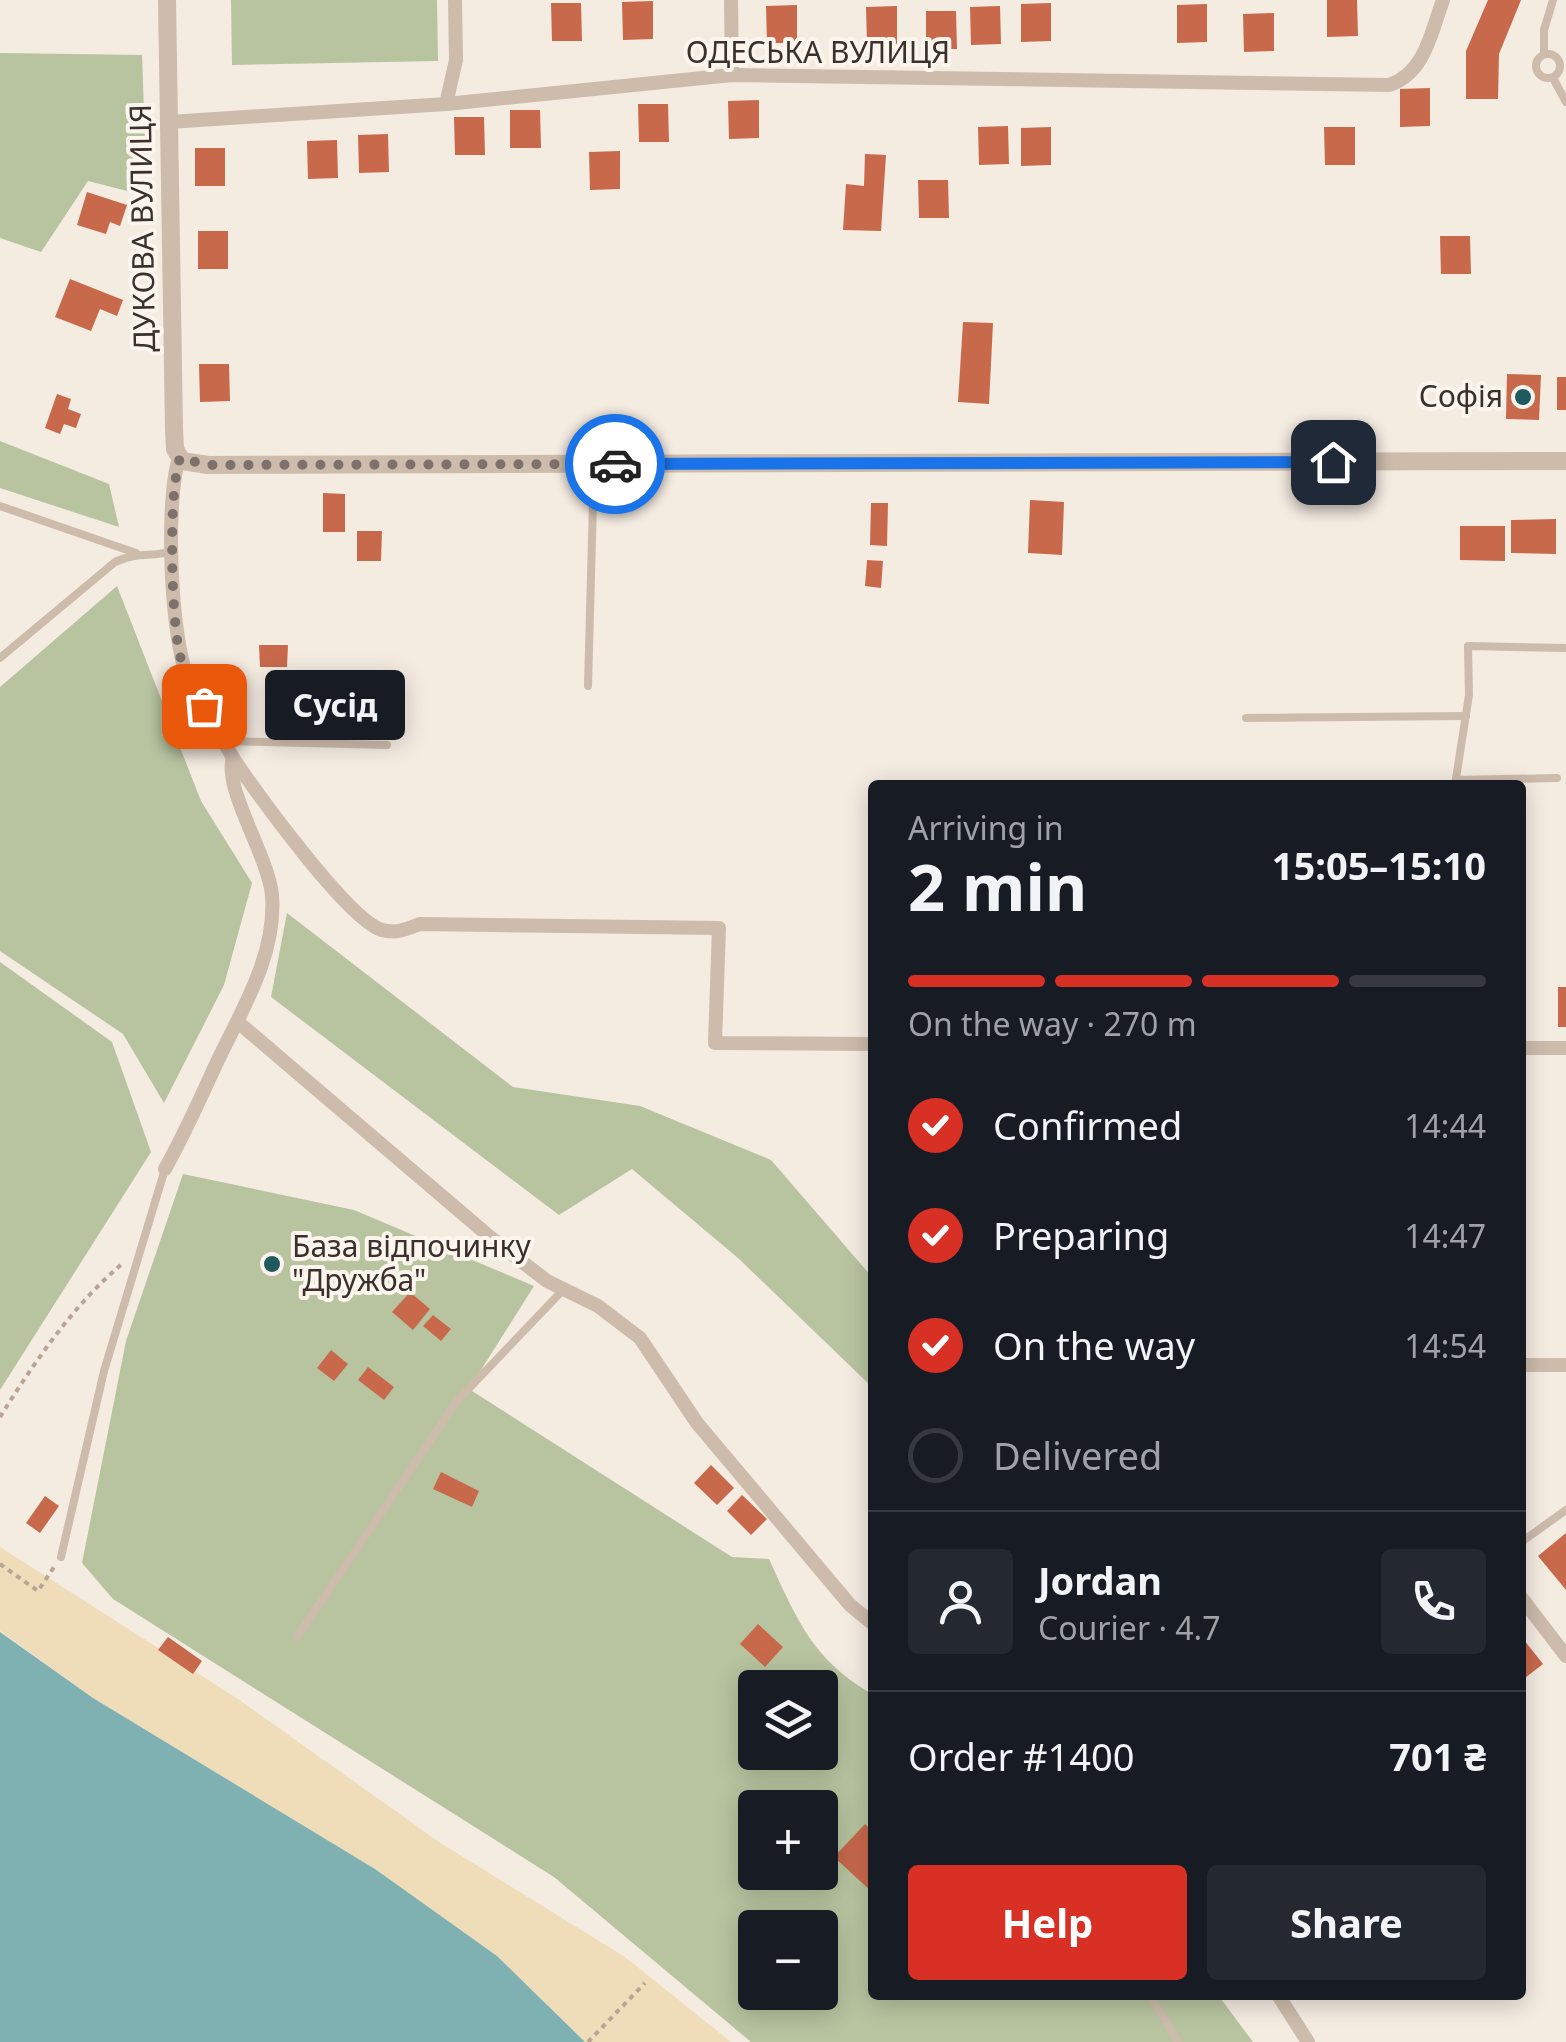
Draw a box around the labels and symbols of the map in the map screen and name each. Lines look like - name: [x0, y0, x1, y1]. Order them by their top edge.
- street label: ОДЕСЬКА ВУЛИЦЯ: [686, 31, 950, 72]
- street label: ДУКОВА ВУЛИЦЯ: [119, 104, 164, 352]
- place label: Софія: [1419, 375, 1503, 416]
- marker: Софія: [1512, 386, 1534, 408]
- courier: [565, 414, 665, 514]
- pin: [1291, 420, 1376, 505]
- pin: [162, 664, 247, 749]
- callout: Сусід: [264, 671, 404, 741]
- place label: База відпочинку "Дружба": [292, 1225, 531, 1300]
- marker: База відпочинку "Дружба": [261, 1253, 283, 1275]

